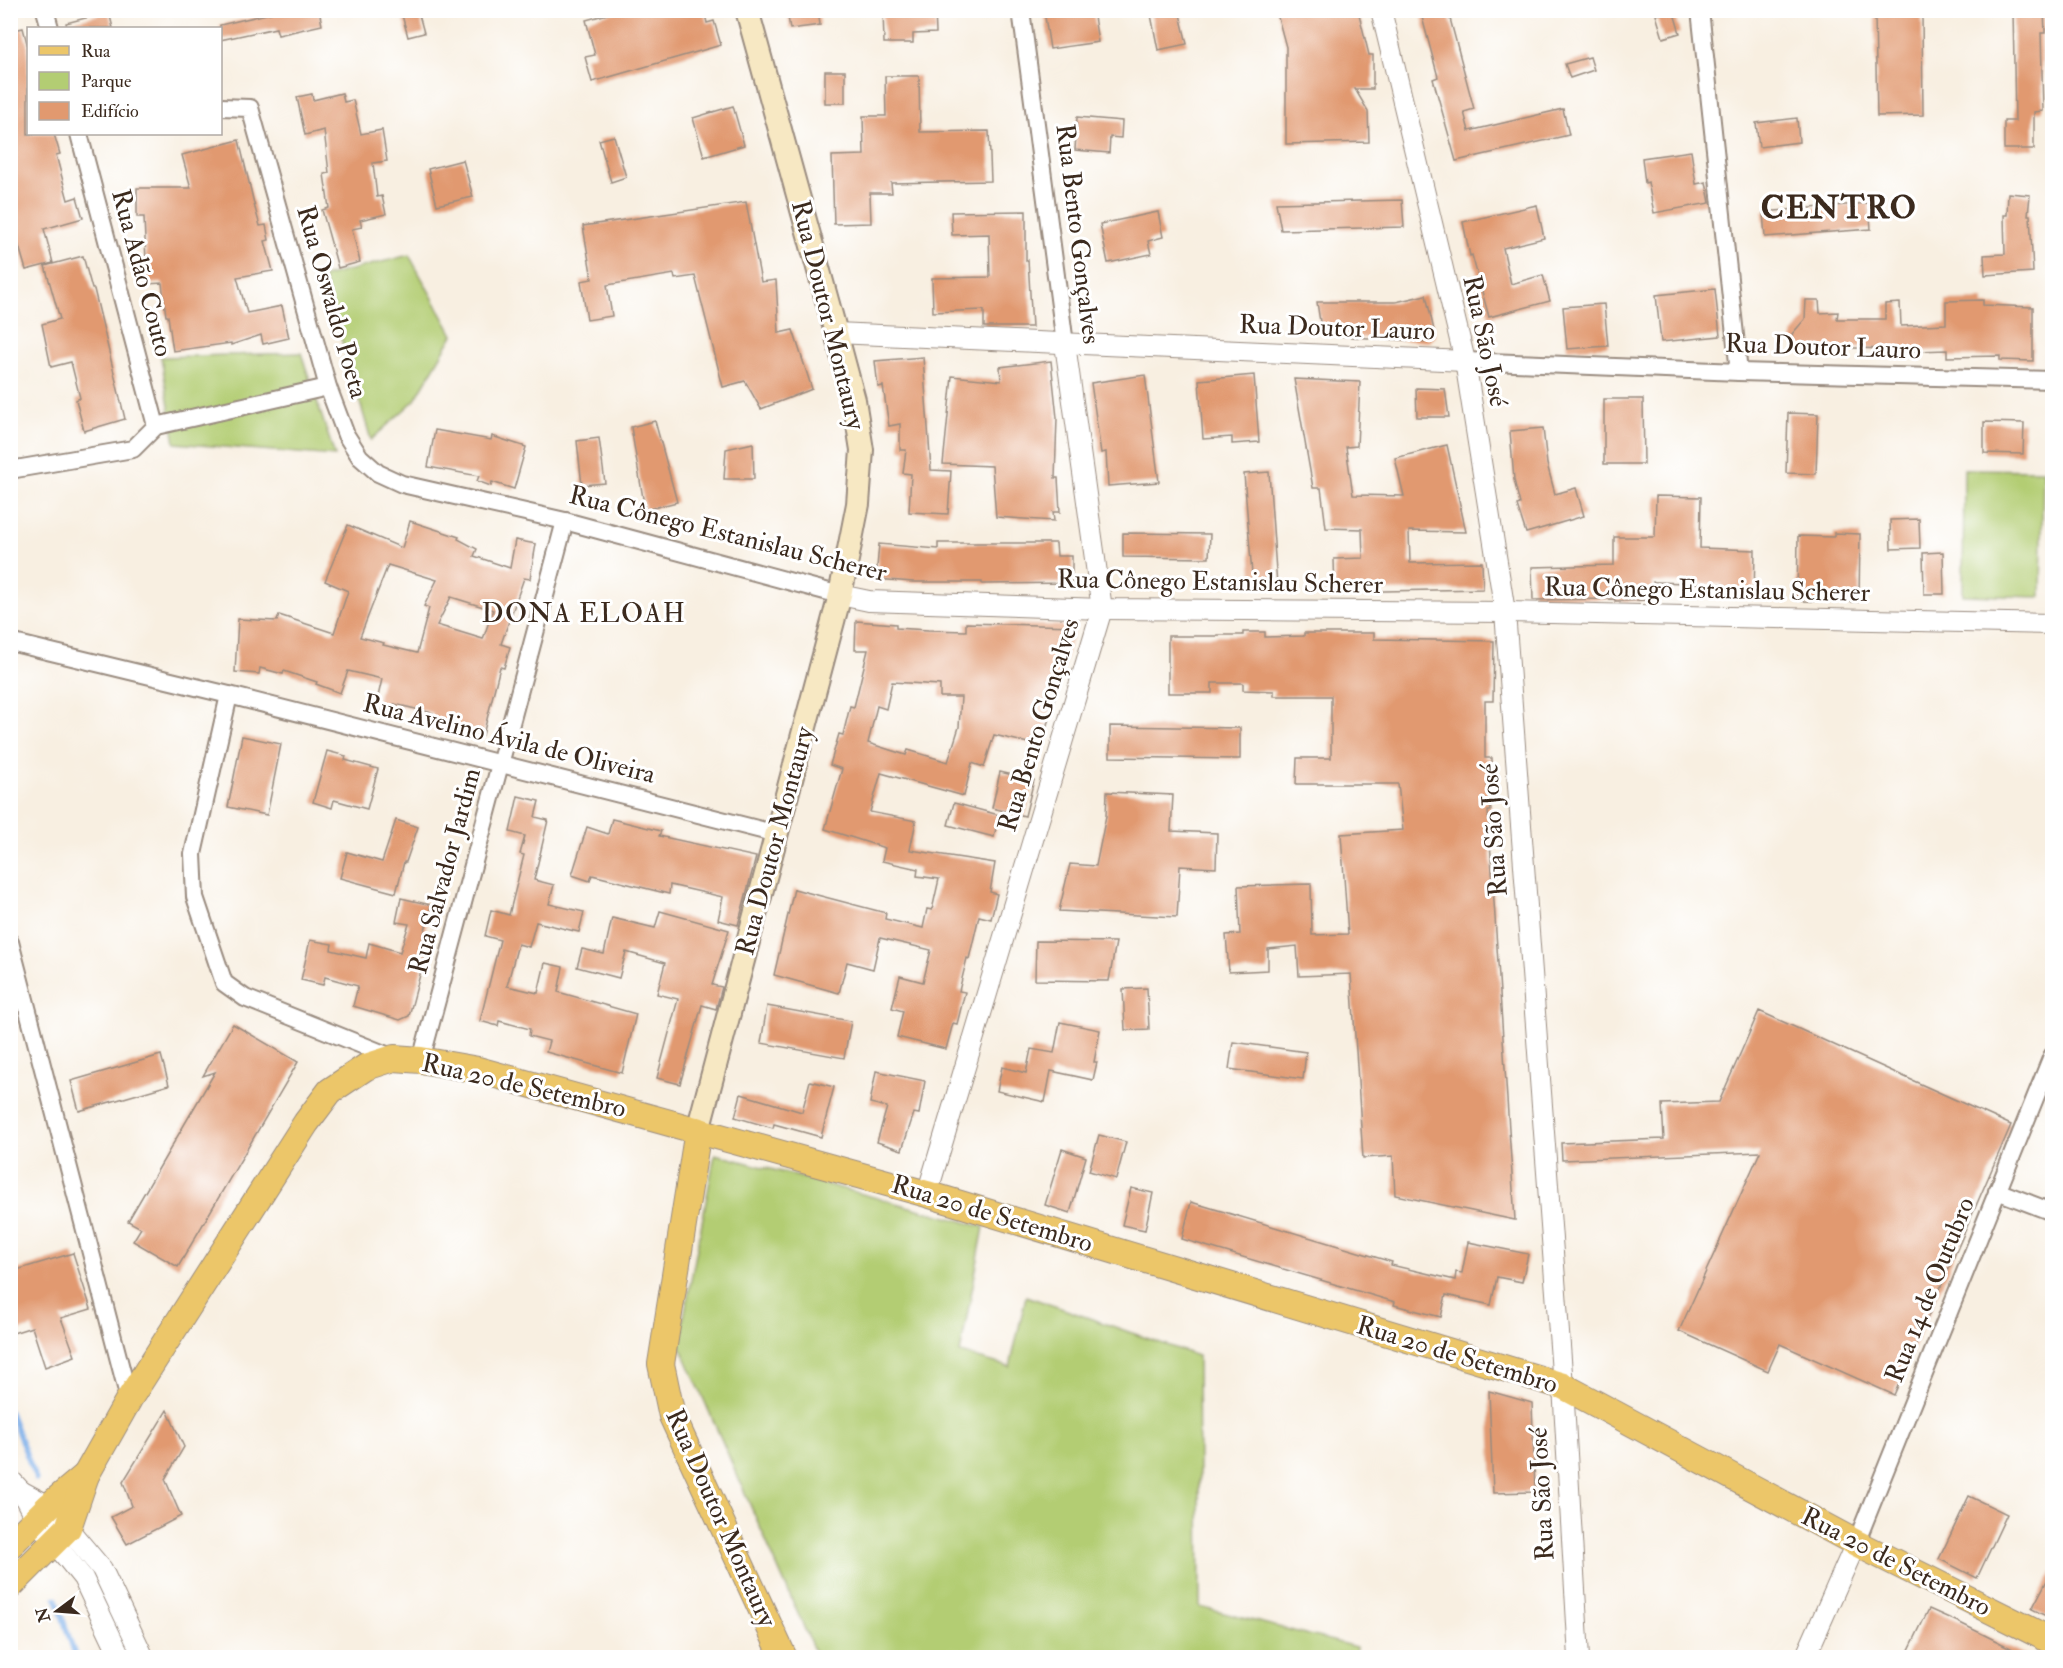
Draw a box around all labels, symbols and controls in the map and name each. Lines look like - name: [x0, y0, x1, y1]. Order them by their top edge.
- legend: [27, 27, 222, 135]
- text: Rua: [81, 40, 111, 63]
- text: Parque: [81, 70, 132, 93]
- text: Edifício: [81, 100, 139, 123]
- street label: Rua Bento Gonçalves: [1049, 122, 1107, 346]
- street label: Rua Adão Couto: [104, 186, 180, 360]
- district label: CENTRO: [1761, 188, 1917, 228]
- street label: Rua Doutor Montaury: [784, 197, 872, 434]
- street label: Rua Oswaldo Poeta: [289, 202, 375, 402]
- street label: Rua São José: [1455, 272, 1515, 410]
- street label: Rua Doutor Lauro: [1238, 309, 1436, 347]
- street label: Rua Doutor Lauro: [1724, 328, 1922, 366]
- street label: Rua Cônego Estanislau Scherer: [566, 479, 891, 589]
- street label: Rua Cônego Estanislau Scherer: [1057, 563, 1384, 601]
- street label: Rua Cônego Estanislau Scherer: [1544, 571, 1871, 609]
- district label: DONA ELOAH: [482, 597, 686, 630]
- street label: Rua Bento Gonçalves: [991, 614, 1087, 836]
- street label: Rua Avelino Ávila de Oliveira: [359, 685, 659, 791]
- street label: Rua Doutor Montaury: [729, 723, 821, 959]
- street label: Rua São José: [1473, 762, 1515, 898]
- street label: Rua Salvador Jardim: [402, 764, 488, 978]
- street label: Rua 20 de Setembro: [419, 1047, 629, 1125]
- street label: Rua 20 de Setembro: [888, 1168, 1096, 1260]
- street label: Rua 14 de Outubro: [1878, 1193, 1982, 1387]
- street label: Rua 20 de Setembro: [1353, 1309, 1561, 1401]
- street label: Rua Doutor Montaury: [659, 1404, 784, 1632]
- street label: Rua São José: [1523, 1426, 1561, 1561]
- street label: Rua 20 de Setembro: [1796, 1500, 1996, 1624]
- north arrow: [27, 1581, 87, 1641]
- text: N: [32, 1605, 55, 1625]

